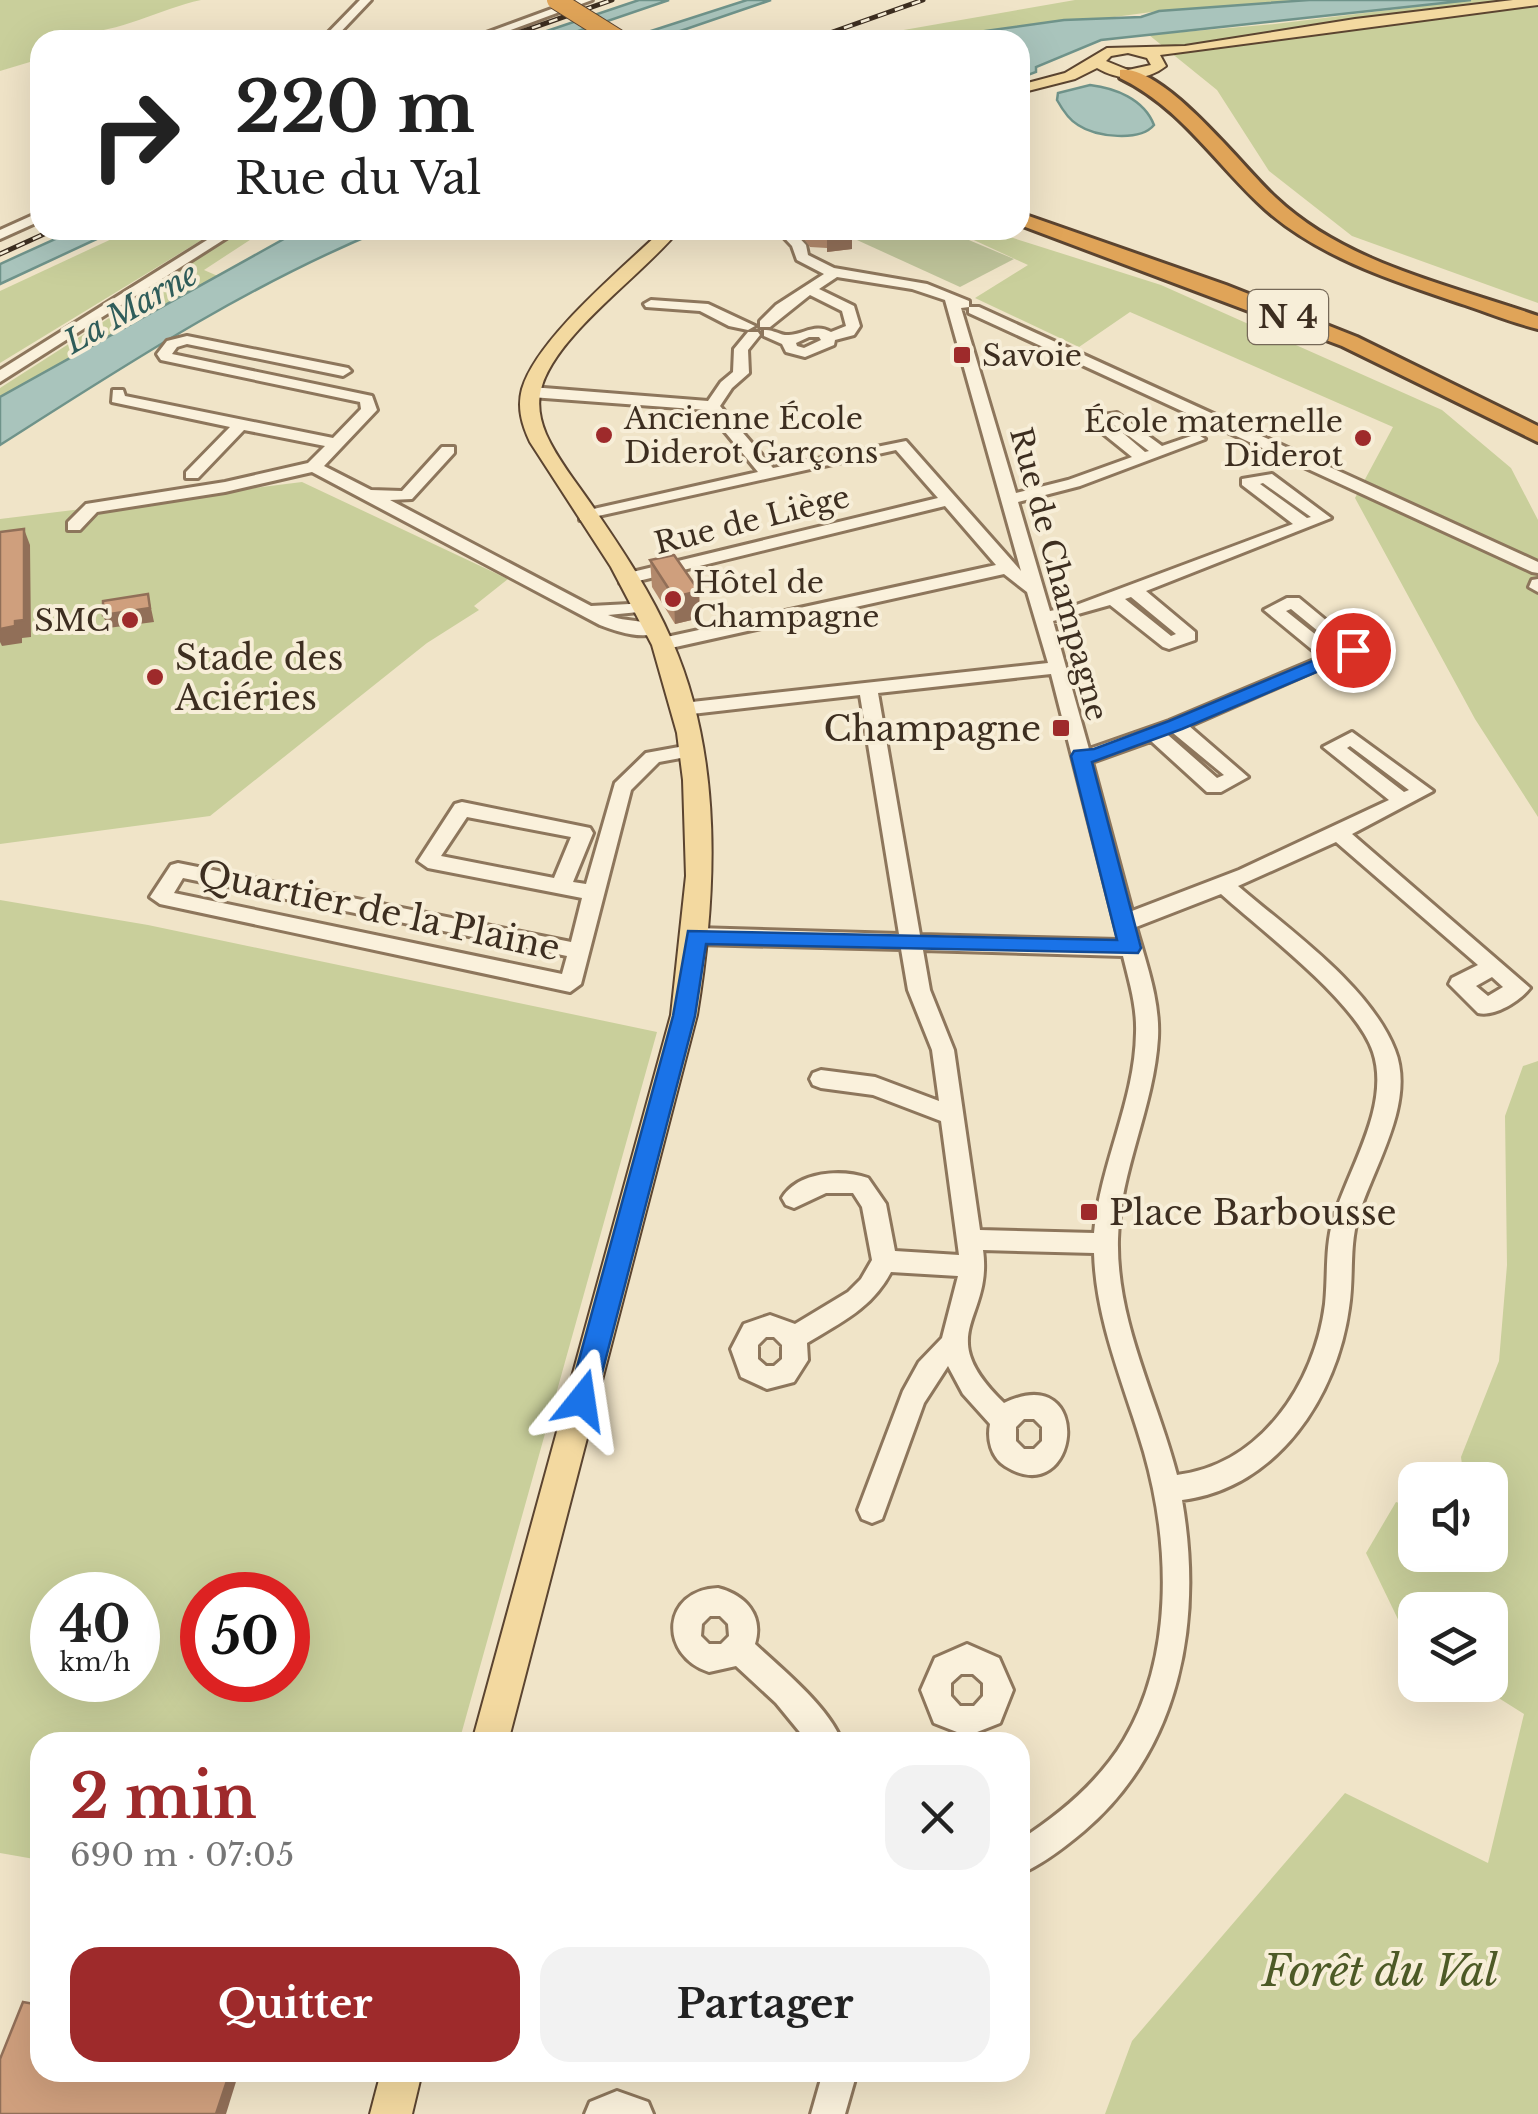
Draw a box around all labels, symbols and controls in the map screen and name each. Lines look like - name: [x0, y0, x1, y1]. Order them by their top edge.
- text: 220 m: [235, 64, 475, 151]
- icon: right: [70, 70, 200, 200]
- text: Rue du Val: [235, 150, 481, 206]
- water label: La Marne: [56, 254, 205, 363]
- road number: N 4: [1248, 290, 1328, 344]
- place label: Savoie: [982, 337, 1082, 374]
- marker: Savoie: [951, 344, 973, 366]
- place label: Ancienne École Diderot Garçons: [623, 400, 878, 471]
- place label: École maternelle Diderot: [1084, 403, 1344, 474]
- street label: Rue de Champagne: [1002, 423, 1116, 725]
- marker: Ancienne École Diderot Garçons: [593, 424, 615, 446]
- marker: École maternelle Diderot: [1352, 427, 1374, 449]
- street label: Rue de Liège: [651, 478, 853, 562]
- place label: Hôtel de Champagne: [693, 564, 879, 635]
- marker: Hôtel de Champagne: [662, 588, 684, 610]
- place label: SMC: [34, 602, 110, 639]
- pin: [1311, 608, 1396, 693]
- marker: SMC: [119, 609, 141, 631]
- icon: arrive: [1326, 623, 1381, 678]
- place label: Stade des Aciéries: [174, 636, 343, 719]
- marker: Stade des Aciéries: [144, 666, 166, 688]
- place label: Champagne: [824, 707, 1041, 750]
- marker: Champagne: [1050, 717, 1072, 739]
- street label: Quartier de la Plaine: [194, 851, 564, 969]
- place label: Place Barbousse: [1109, 1191, 1397, 1234]
- marker: Place Barbousse: [1078, 1201, 1100, 1223]
- position arrow: [530, 1348, 634, 1452]
- map controls: [1398, 1462, 1508, 1702]
- button: sound: [1398, 1462, 1508, 1572]
- speed limit sign: 50: [180, 1572, 310, 1702]
- button: layers: [1398, 1592, 1508, 1702]
- text: 40: [60, 1593, 130, 1656]
- text: km/h: [60, 1647, 130, 1678]
- text: 2 min: [70, 1760, 257, 1834]
- button: close: [885, 1765, 990, 1870]
- text: 690 m · 07:05: [70, 1835, 294, 1875]
- park label: Forêt du Val: [1260, 1945, 1499, 1997]
- button: Quitter: [70, 1947, 520, 2062]
- button: Partager: [540, 1947, 990, 2062]

